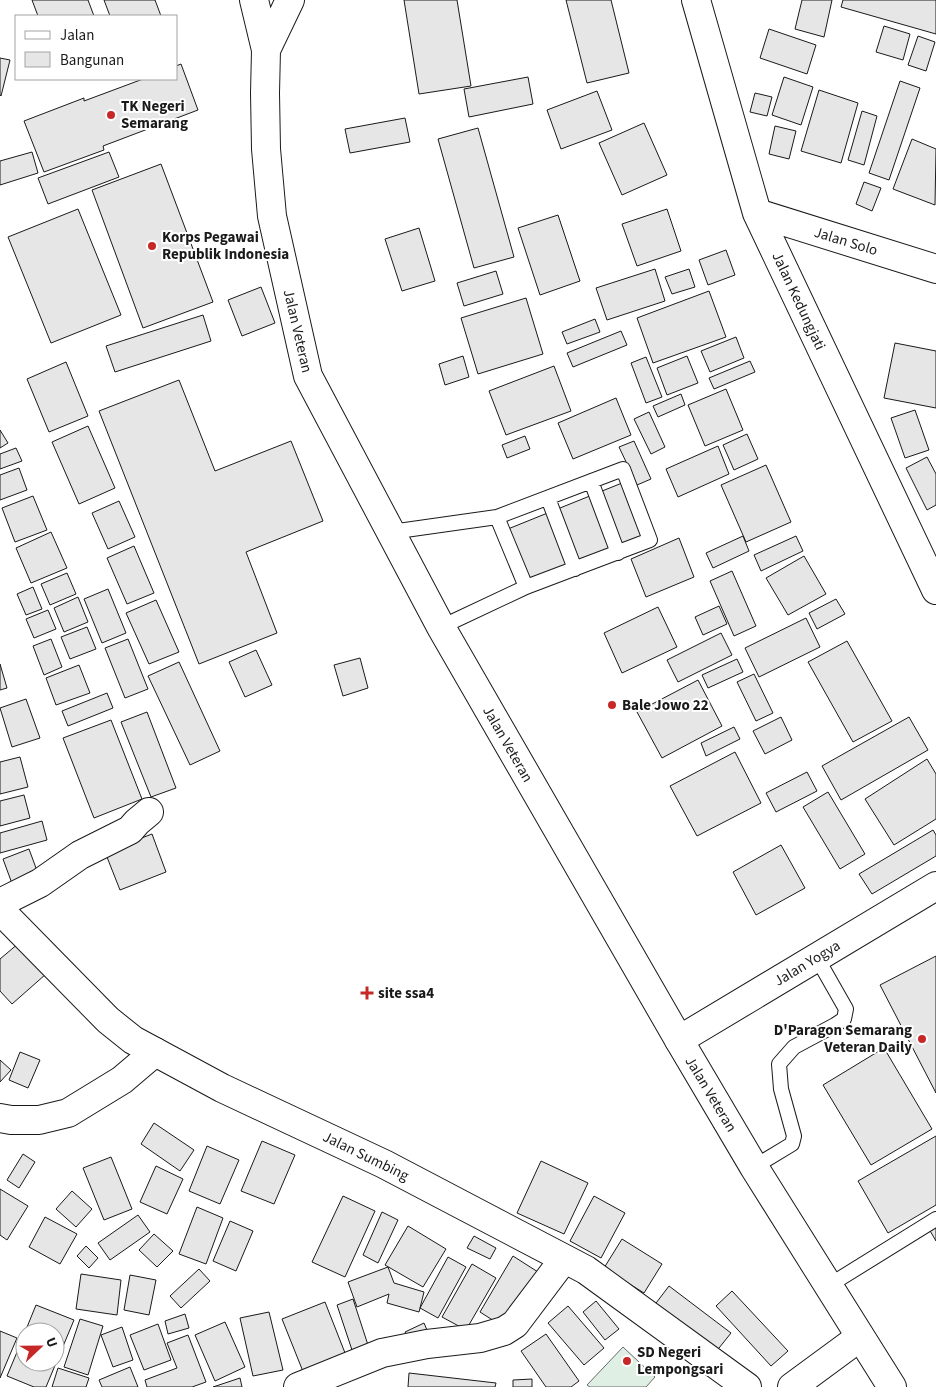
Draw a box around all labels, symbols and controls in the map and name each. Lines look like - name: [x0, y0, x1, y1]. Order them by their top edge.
- legend: [15, 15, 178, 80]
- text: Jalan: [60, 25, 94, 46]
- text: Bangunan: [60, 50, 124, 71]
- place label: TK Negeri Semarang: [121, 96, 188, 134]
- marker: TK Negeri Semarang: [105, 109, 117, 121]
- street label: Jalan Solo: [811, 222, 880, 261]
- place label: Korps Pegawai Republik Indonesia: [162, 227, 289, 265]
- marker: Korps Pegawai Republik Indonesia: [146, 240, 158, 252]
- street label: Jalan Kedungjati: [767, 249, 830, 354]
- street label: Jalan Veteran: [278, 287, 317, 375]
- place label: Bale Jowo 22: [622, 695, 709, 716]
- marker: Bale Jowo 22: [606, 699, 618, 711]
- street label: Jalan Veteran: [477, 702, 538, 786]
- street label: Jalan Yogya: [770, 935, 844, 991]
- place label: site ssa4: [378, 983, 434, 1004]
- marker: site ssa4: [360, 986, 374, 1000]
- place label: D'Paragon Semarang Veteran Daily: [774, 1020, 912, 1058]
- marker: D'Paragon Semarang Veteran Daily: [916, 1033, 928, 1045]
- street label: Jalan Veteran: [680, 1052, 741, 1136]
- street label: Jalan Sumbing: [319, 1126, 413, 1187]
- north arrow: [15, 1322, 65, 1372]
- text: U: [40, 1334, 62, 1351]
- place label: SD Negeri Lempongsari: [637, 1342, 723, 1380]
- marker: SD Negeri Lempongsari: [621, 1355, 633, 1367]

